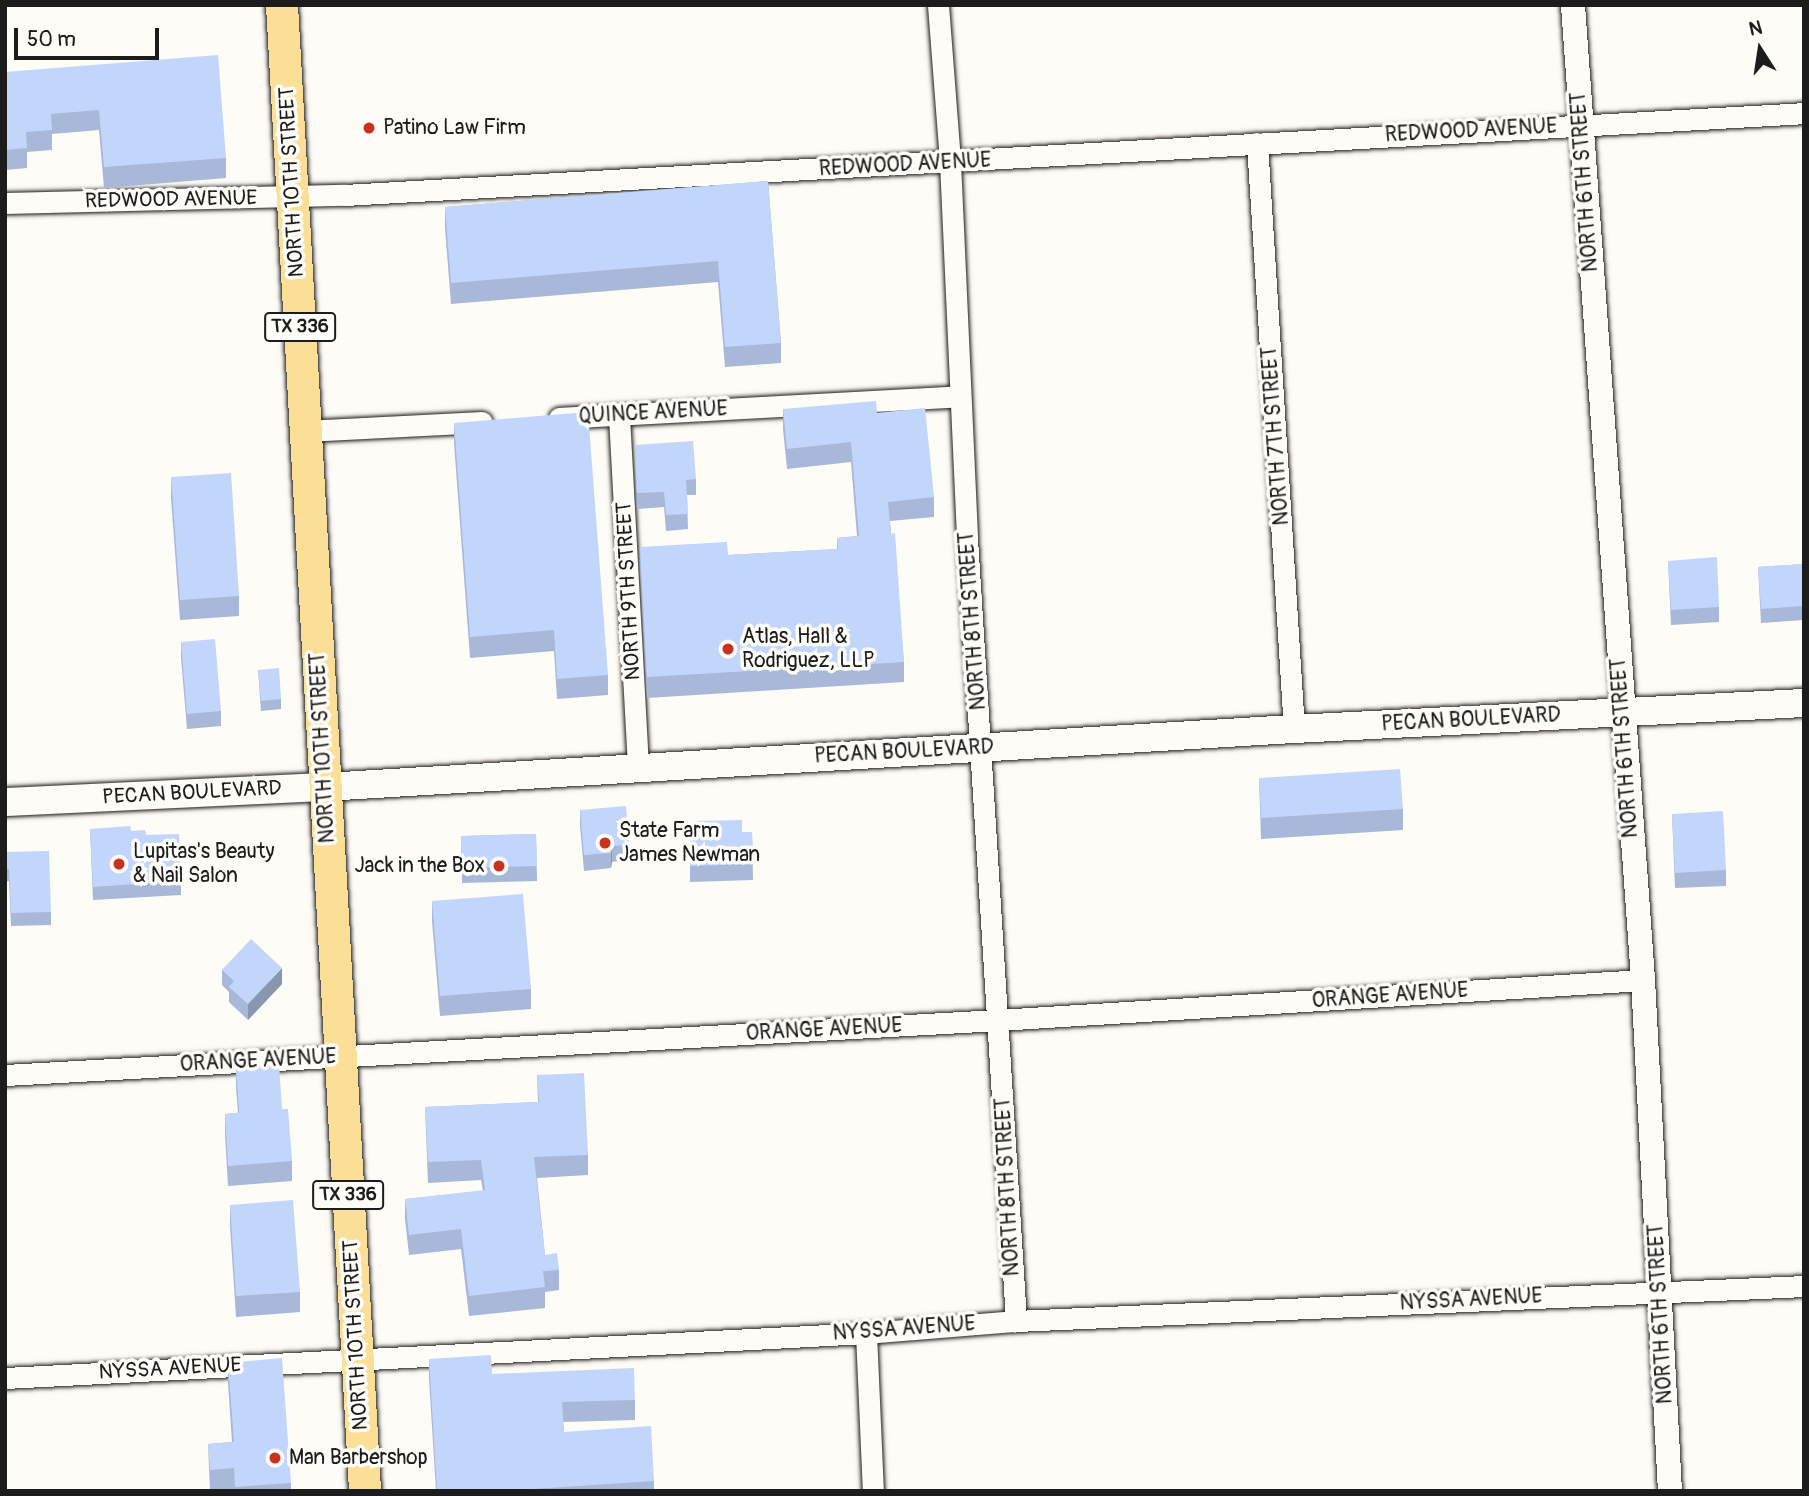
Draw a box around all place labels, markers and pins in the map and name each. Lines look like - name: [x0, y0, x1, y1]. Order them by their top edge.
- place label: Patino Law Firm: [383, 115, 526, 141]
- marker: Patino Law Firm: [361, 120, 377, 136]
- place label: Atlas, Hall & Rodriguez, LLP: [742, 624, 875, 674]
- marker: Atlas, Hall & Rodriguez, LLP: [720, 641, 736, 657]
- place label: State Farm James Newman: [619, 818, 760, 868]
- marker: State Farm James Newman: [597, 835, 613, 851]
- place label: Lupitas's Beauty & Nail Salon: [133, 839, 274, 889]
- place label: Jack in the Box: [355, 853, 485, 879]
- marker: Lupitas's Beauty & Nail Salon: [111, 856, 127, 872]
- marker: Jack in the Box: [491, 858, 507, 874]
- place label: Man Barbershop: [289, 1445, 428, 1471]
- marker: Man Barbershop: [267, 1450, 283, 1466]

